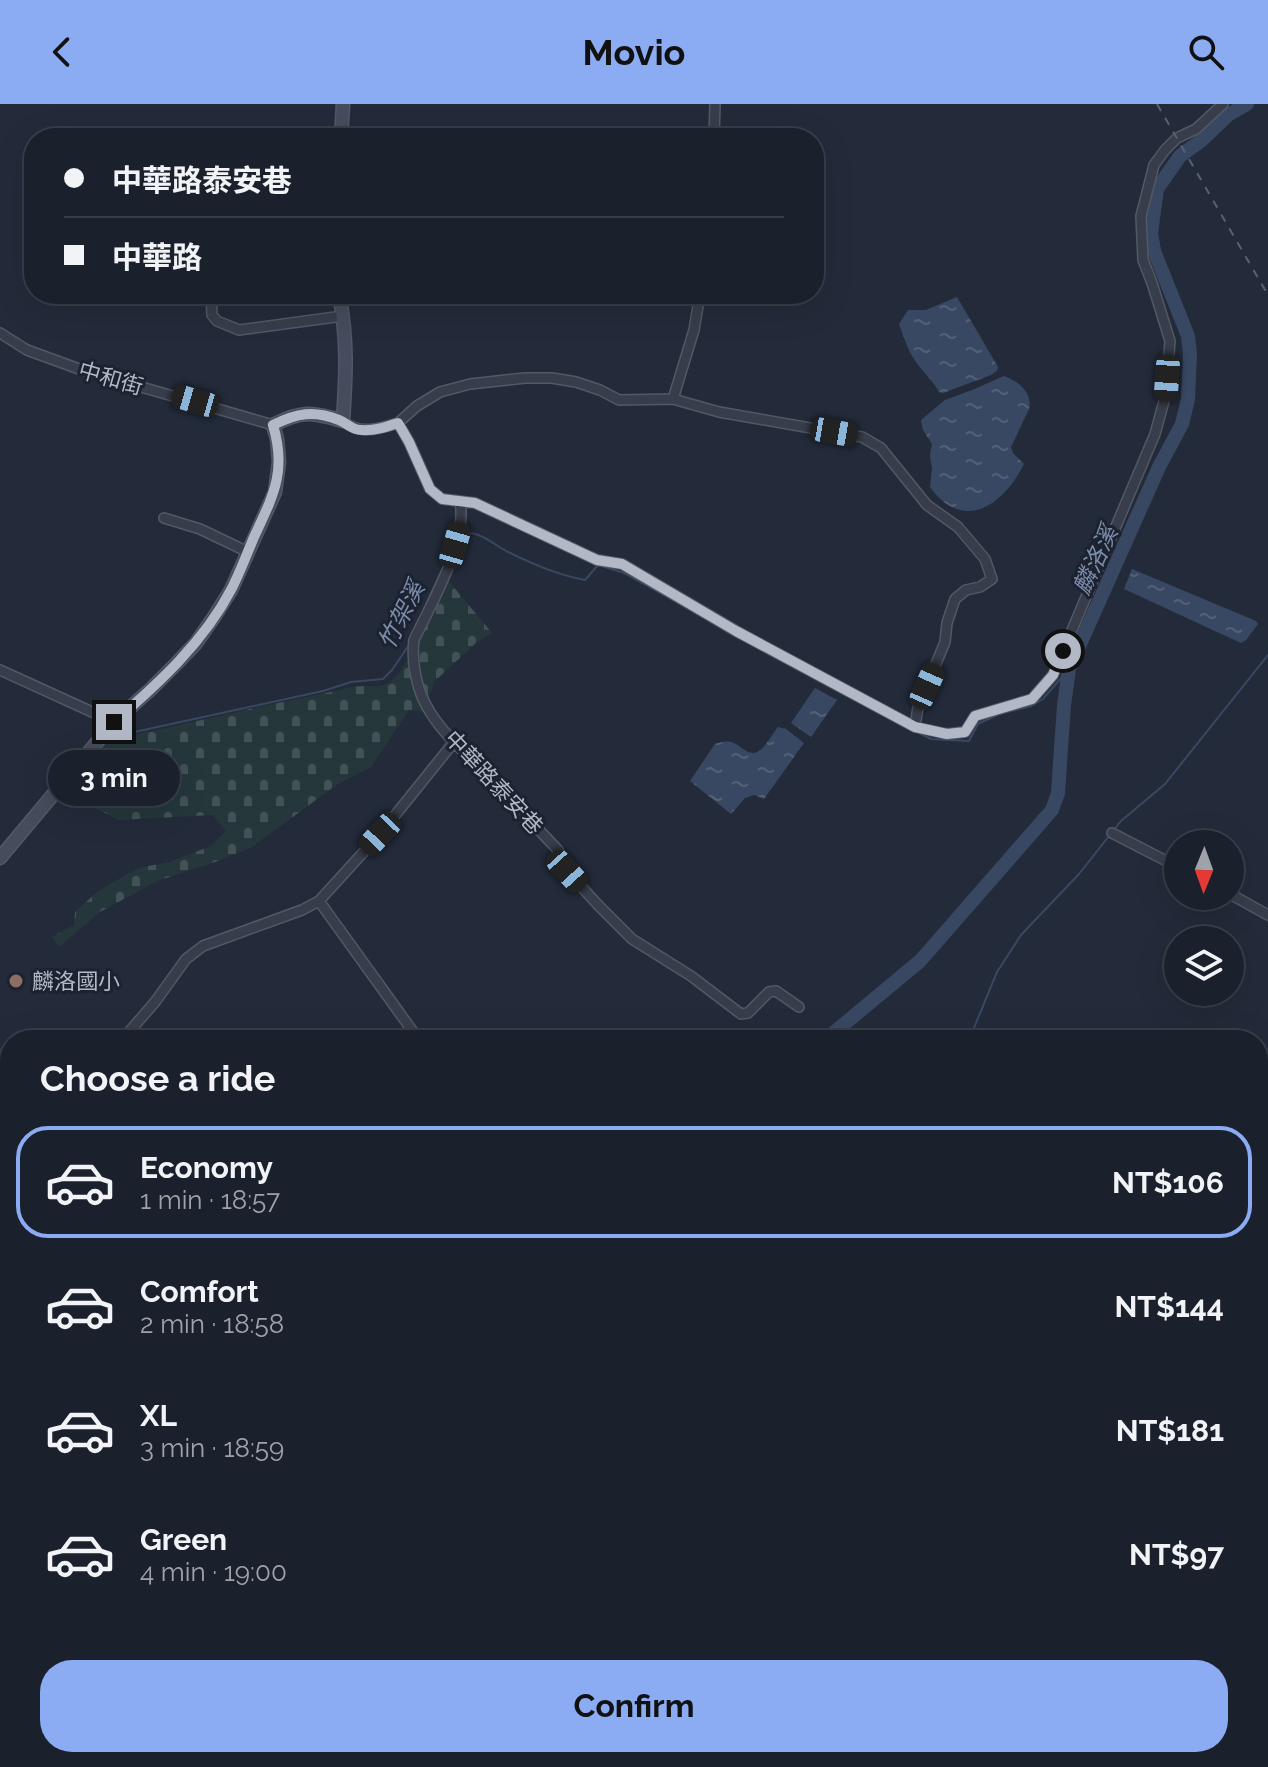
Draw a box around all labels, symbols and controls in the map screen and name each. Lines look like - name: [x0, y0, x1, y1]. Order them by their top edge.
- icon: back: [40, 30, 84, 74]
- icon: search: [1184, 30, 1228, 74]
- text: Movio: [583, 31, 685, 73]
- text: 中華路泰安巷: [112, 163, 292, 198]
- text: 中華路: [112, 240, 202, 275]
- car: [1153, 353, 1181, 403]
- street label: 中和街: [76, 356, 146, 400]
- car: [169, 383, 221, 419]
- car: [808, 416, 860, 448]
- car: [437, 519, 473, 571]
- water label: 麟洛溪: [1067, 519, 1125, 599]
- water label: 竹架溪: [372, 574, 432, 654]
- route start: [1045, 633, 1081, 669]
- car: [906, 659, 948, 713]
- route end: [96, 704, 132, 740]
- street label: 中華路泰安巷: [439, 725, 549, 839]
- callout: 3 min: [48, 750, 180, 806]
- text: 3 min: [80, 763, 148, 793]
- car: [355, 808, 405, 860]
- north arrow: [1164, 830, 1244, 910]
- map controls: [1164, 830, 1244, 1006]
- car: [542, 845, 592, 897]
- button: layers: [1164, 926, 1244, 1006]
- place label: 麟洛國小: [32, 968, 120, 994]
- marker: 麟洛國小: [7, 972, 25, 990]
- text: Choose a ride: [40, 1057, 275, 1099]
- icon: car: [44, 1146, 116, 1218]
- text: Economy: [140, 1150, 273, 1185]
- text: NT$106: [1112, 1165, 1224, 1200]
- text: 1 min · 18:57: [140, 1185, 280, 1215]
- icon: car: [44, 1270, 116, 1342]
- text: Comfort: [140, 1274, 259, 1309]
- text: NT$144: [1114, 1289, 1224, 1324]
- text: 2 min · 18:58: [140, 1309, 284, 1339]
- icon: car: [44, 1394, 116, 1466]
- text: XL: [140, 1398, 177, 1433]
- text: NT$181: [1116, 1413, 1224, 1448]
- text: 3 min · 18:59: [140, 1433, 284, 1463]
- icon: car: [44, 1518, 116, 1590]
- text: Green: [140, 1522, 227, 1557]
- text: NT$97: [1129, 1537, 1224, 1572]
- text: 4 min · 19:00: [140, 1557, 287, 1587]
- button: Confirm: [40, 1660, 1228, 1752]

